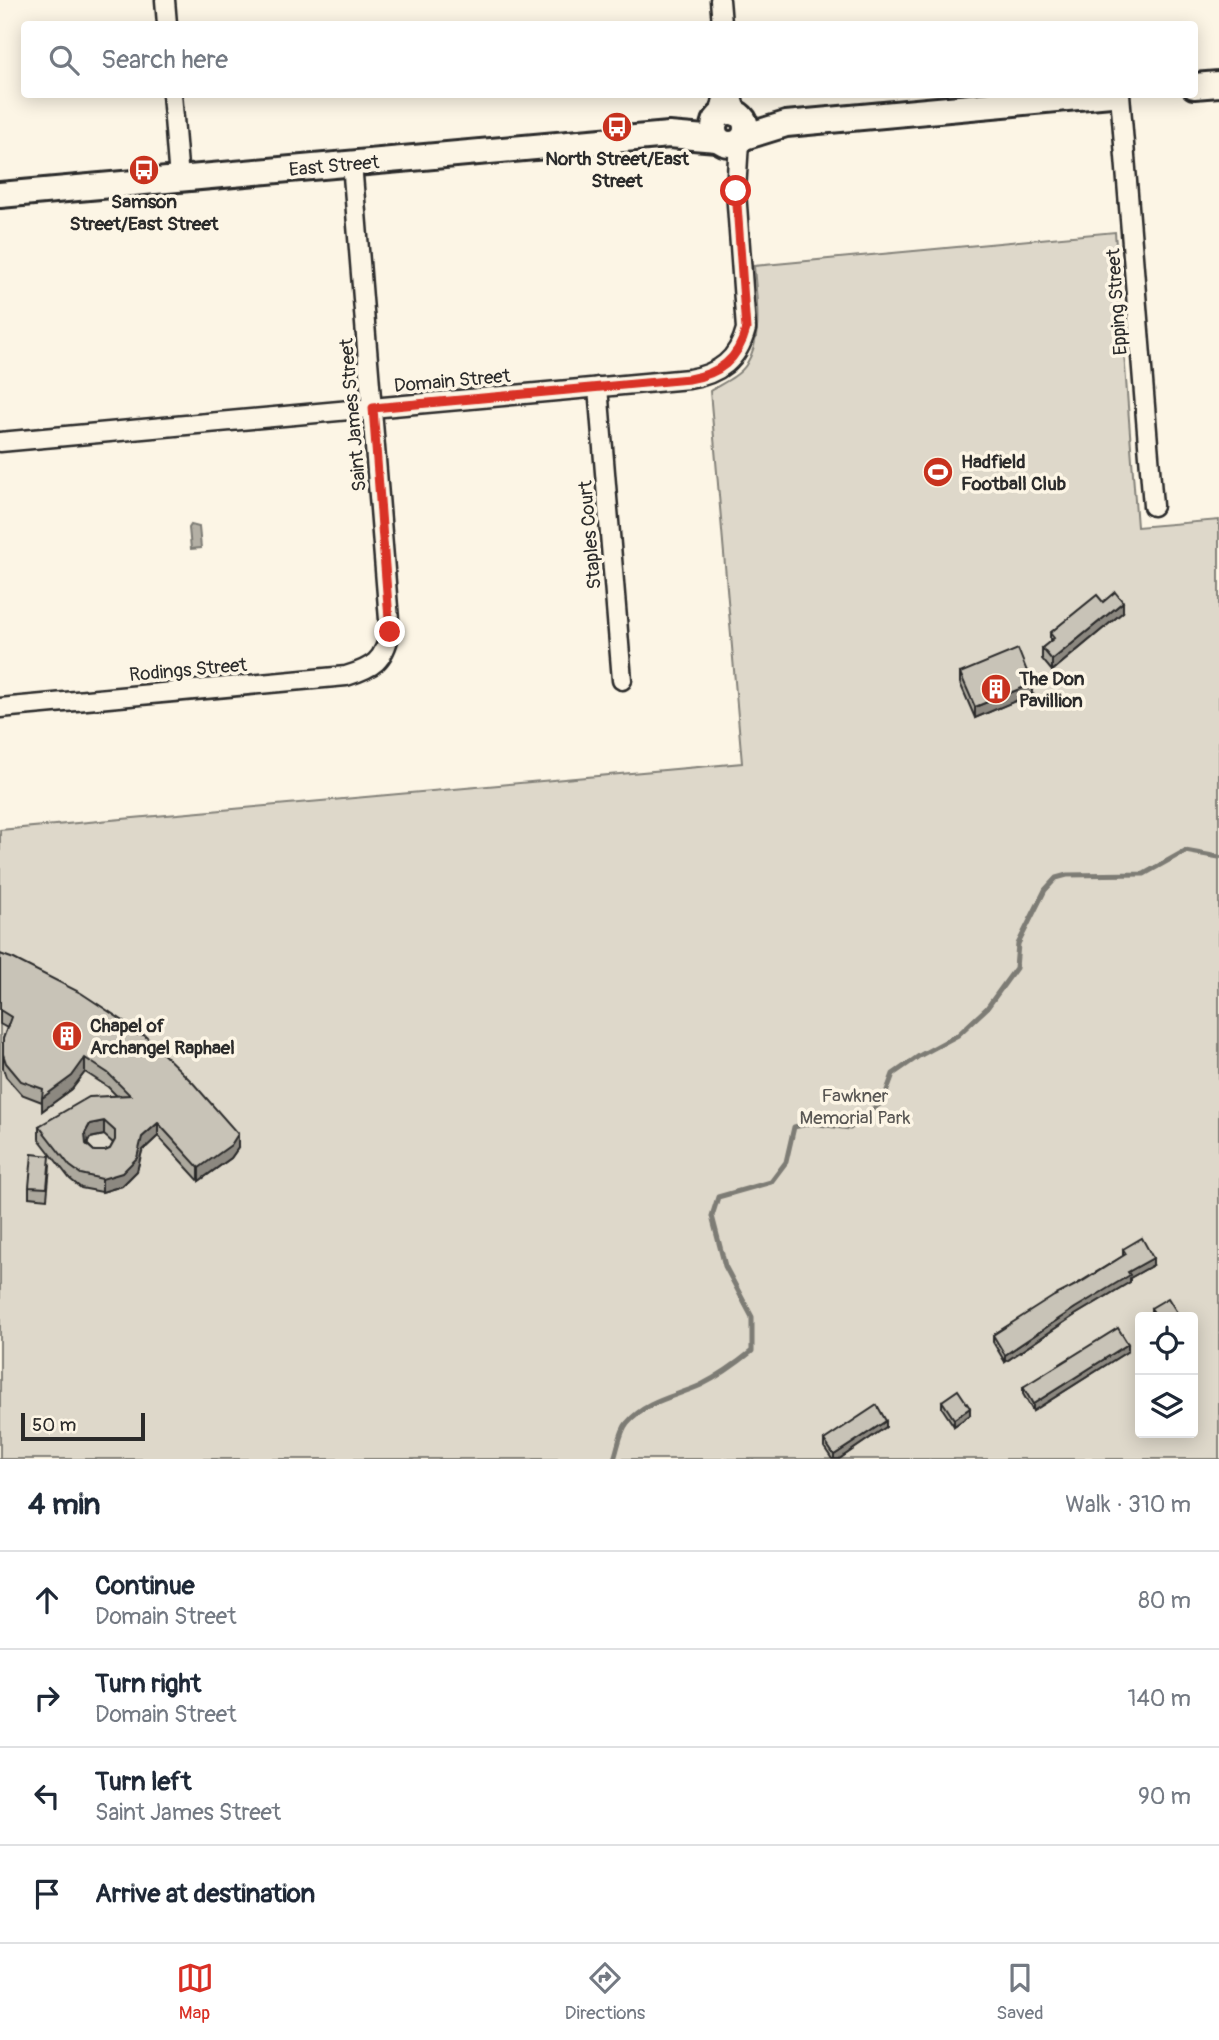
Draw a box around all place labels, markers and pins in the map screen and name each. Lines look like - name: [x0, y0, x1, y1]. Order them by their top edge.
- bus stop icon: North Street/East Street: [600, 110, 634, 144]
- place label: North Street/East Street: [545, 147, 690, 193]
- bus stop icon: Samson Street/East Street: [127, 153, 161, 187]
- place label: Samson Street/East Street: [70, 190, 220, 236]
- place label: Hadfield Football Club: [961, 450, 1066, 496]
- sports icon: Hadfield Football Club: [921, 455, 955, 489]
- place label: The Don Pavillion: [1018, 667, 1085, 713]
- building icon: The Don Pavillion: [979, 672, 1013, 706]
- place label: Chapel of Archangel Raphael: [90, 1014, 235, 1060]
- building icon: Chapel of Archangel Raphael: [50, 1019, 84, 1053]

